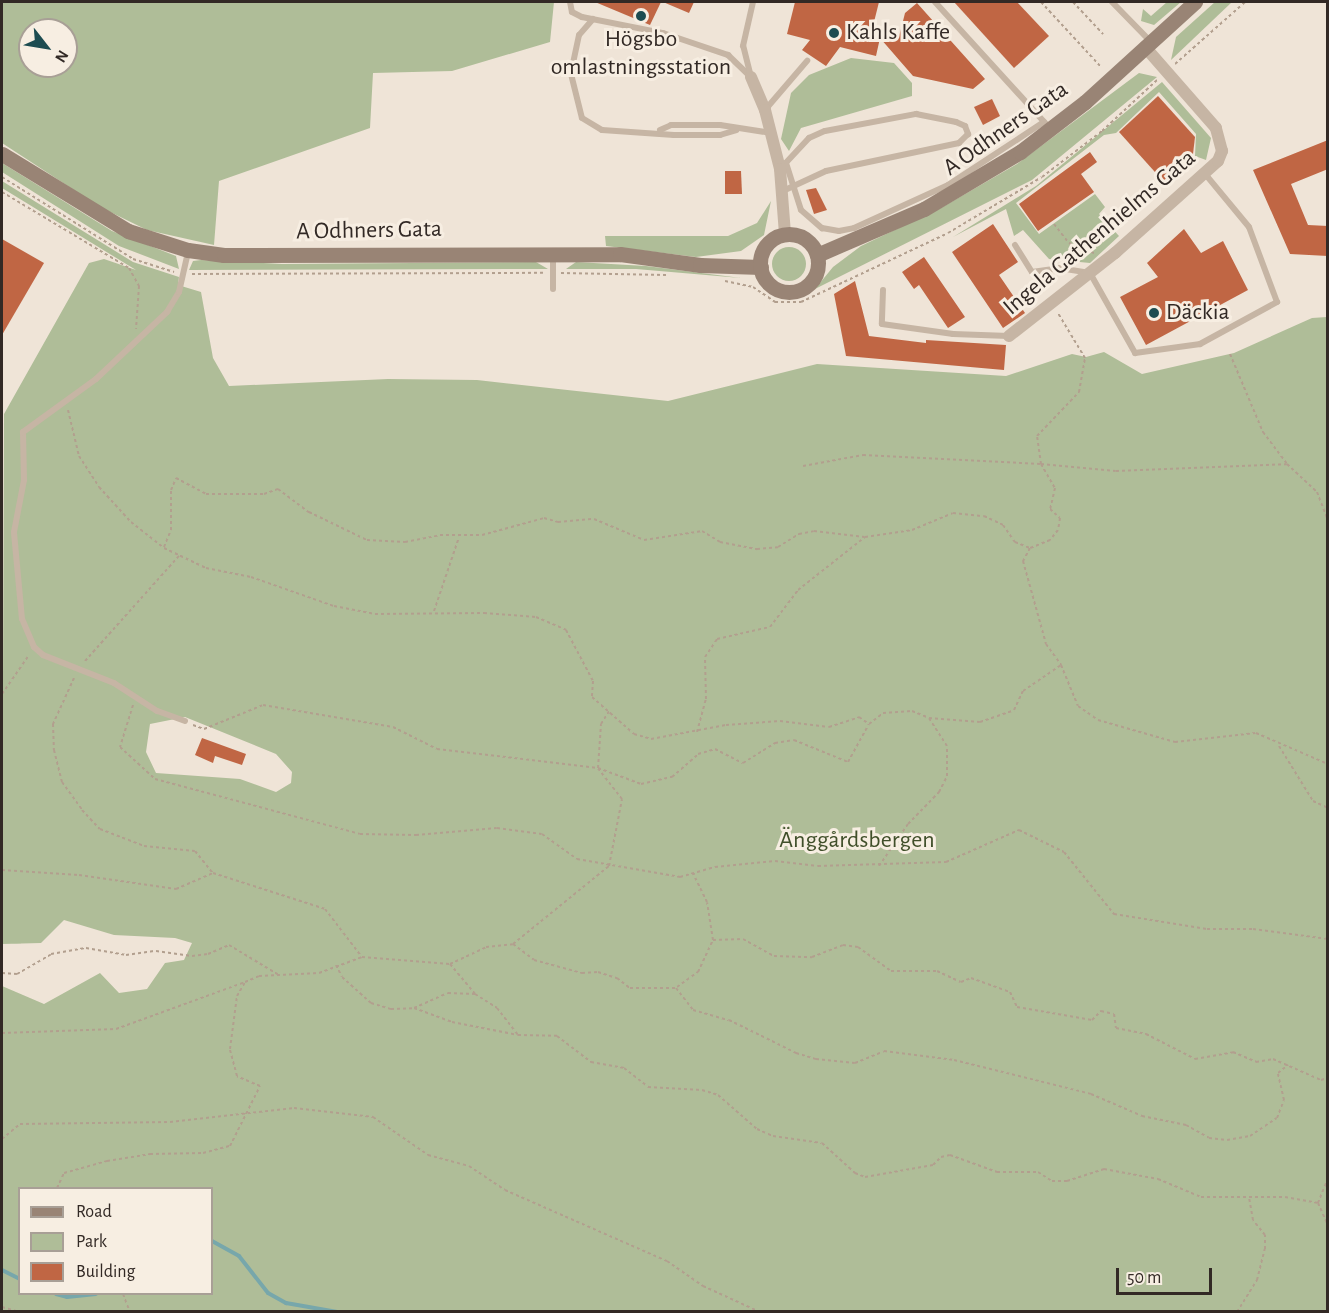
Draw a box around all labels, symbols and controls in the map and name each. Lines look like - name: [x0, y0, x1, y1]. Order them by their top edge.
- marker: Högsbo omlastningsstation: [634, 9, 648, 23]
- north arrow: [18, 18, 78, 78]
- place label: Kahls Kaffe: [846, 19, 950, 47]
- place label: Högsbo omlastningsstation: [551, 26, 731, 82]
- marker: Kahls Kaffe: [827, 26, 841, 40]
- text: N: [52, 47, 71, 65]
- street label: A Odhners Gata: [938, 75, 1074, 183]
- street label: Ingela Gathenhielms Gata: [998, 144, 1202, 322]
- street label: A Odhners Gata: [296, 215, 442, 247]
- place label: Däckia: [1166, 299, 1230, 327]
- marker: Däckia: [1147, 306, 1161, 320]
- park label: Änggårdsbergen: [779, 827, 935, 855]
- legend: [18, 1187, 213, 1295]
- text: Road: [76, 1203, 112, 1221]
- text: Park: [76, 1233, 107, 1251]
- scale bar: [1119, 1256, 1215, 1294]
- text: Building: [76, 1263, 135, 1281]
- text: 50 m: [1127, 1269, 1161, 1287]

